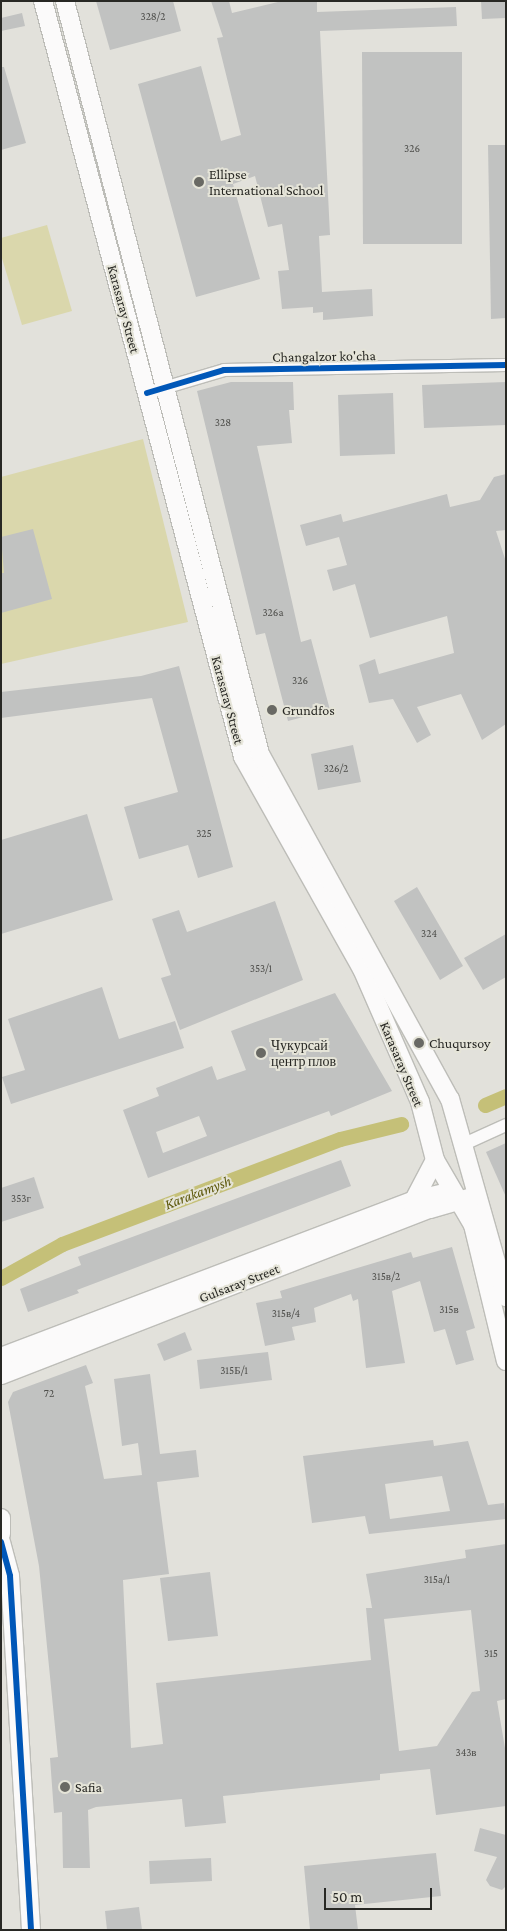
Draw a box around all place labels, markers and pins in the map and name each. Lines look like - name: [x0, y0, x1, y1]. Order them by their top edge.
- place label: Ellipse International School: [209, 166, 323, 198]
- marker: Ellipse International School: [193, 176, 205, 188]
- place label: Grundfos: [282, 702, 335, 718]
- marker: Grundfos: [266, 704, 278, 716]
- place label: Chuqursoy: [429, 1035, 491, 1051]
- place label: Чукурсай центр плов: [271, 1037, 336, 1070]
- marker: Chuqursoy: [413, 1037, 425, 1049]
- marker: Чукурсай центр плов: [255, 1047, 267, 1059]
- place label: Safia: [75, 1779, 102, 1795]
- marker: Safia: [59, 1781, 71, 1793]

